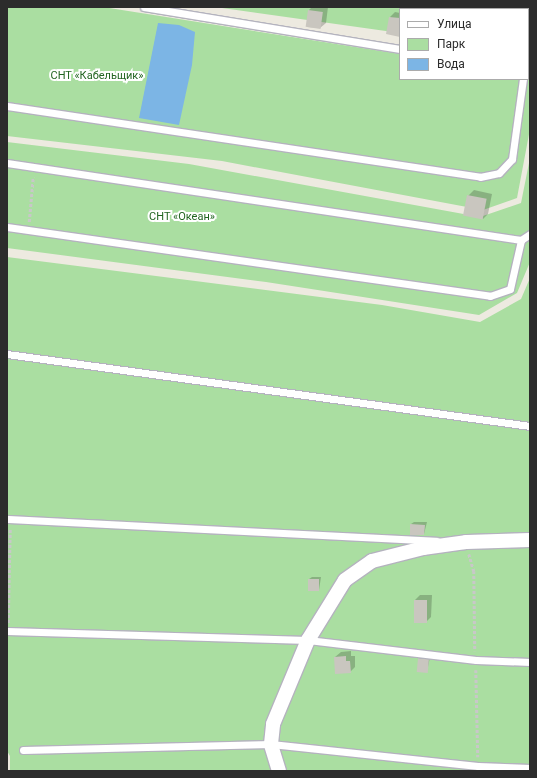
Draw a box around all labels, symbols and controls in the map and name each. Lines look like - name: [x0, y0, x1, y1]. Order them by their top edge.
- legend: [399, 8, 529, 80]
- text: Улица: [437, 17, 472, 31]
- text: Парк: [437, 37, 465, 51]
- text: Вода: [437, 57, 465, 71]
- park label: СНТ «Кабельщик»: [50, 69, 144, 83]
- park label: СНТ «Океан»: [149, 210, 215, 224]

